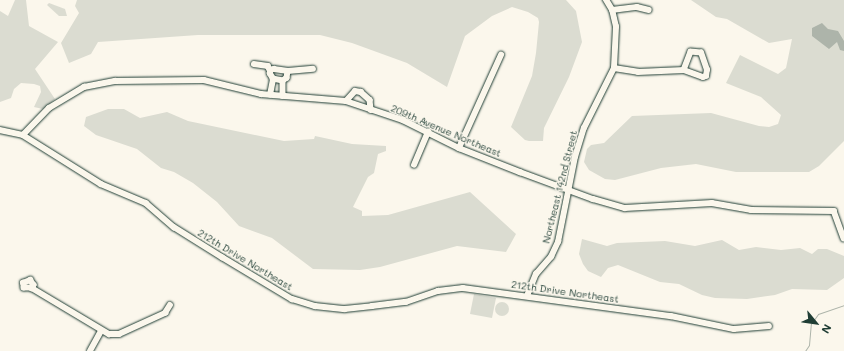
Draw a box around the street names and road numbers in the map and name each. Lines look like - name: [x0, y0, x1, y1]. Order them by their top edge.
- street label: 209th Avenue Northeast: [389, 102, 503, 160]
- street label: Northeast 142nd Street: [540, 129, 580, 245]
- street label: 212th Drive Northeast: [195, 227, 295, 293]
- street label: 212th Drive Northeast: [510, 279, 620, 305]

